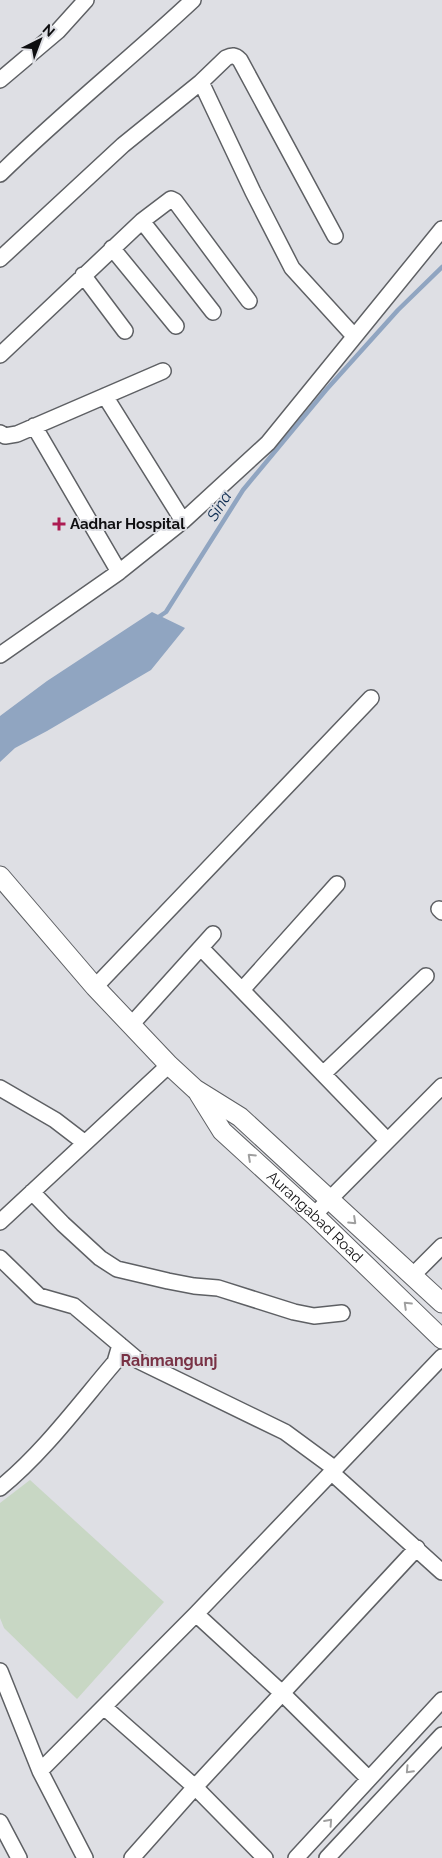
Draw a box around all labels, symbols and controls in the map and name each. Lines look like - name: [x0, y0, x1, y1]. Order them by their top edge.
- north arrow: [15, 15, 65, 65]
- text: N: [39, 21, 58, 40]
- water label: Sina: [202, 487, 236, 525]
- place label: Aadhar Hospital: [70, 515, 185, 533]
- marker: Aadhar Hospital: [52, 517, 66, 531]
- one-way arrow: [247, 1154, 256, 1163]
- street label: Aurangabad Road: [263, 1167, 367, 1266]
- one-way arrow: [347, 1215, 356, 1224]
- one-way arrow: [404, 1302, 413, 1311]
- district label: Rahmangunj: [121, 1351, 217, 1370]
- one-way arrow: [406, 1765, 415, 1774]
- one-way arrow: [323, 1818, 332, 1827]

